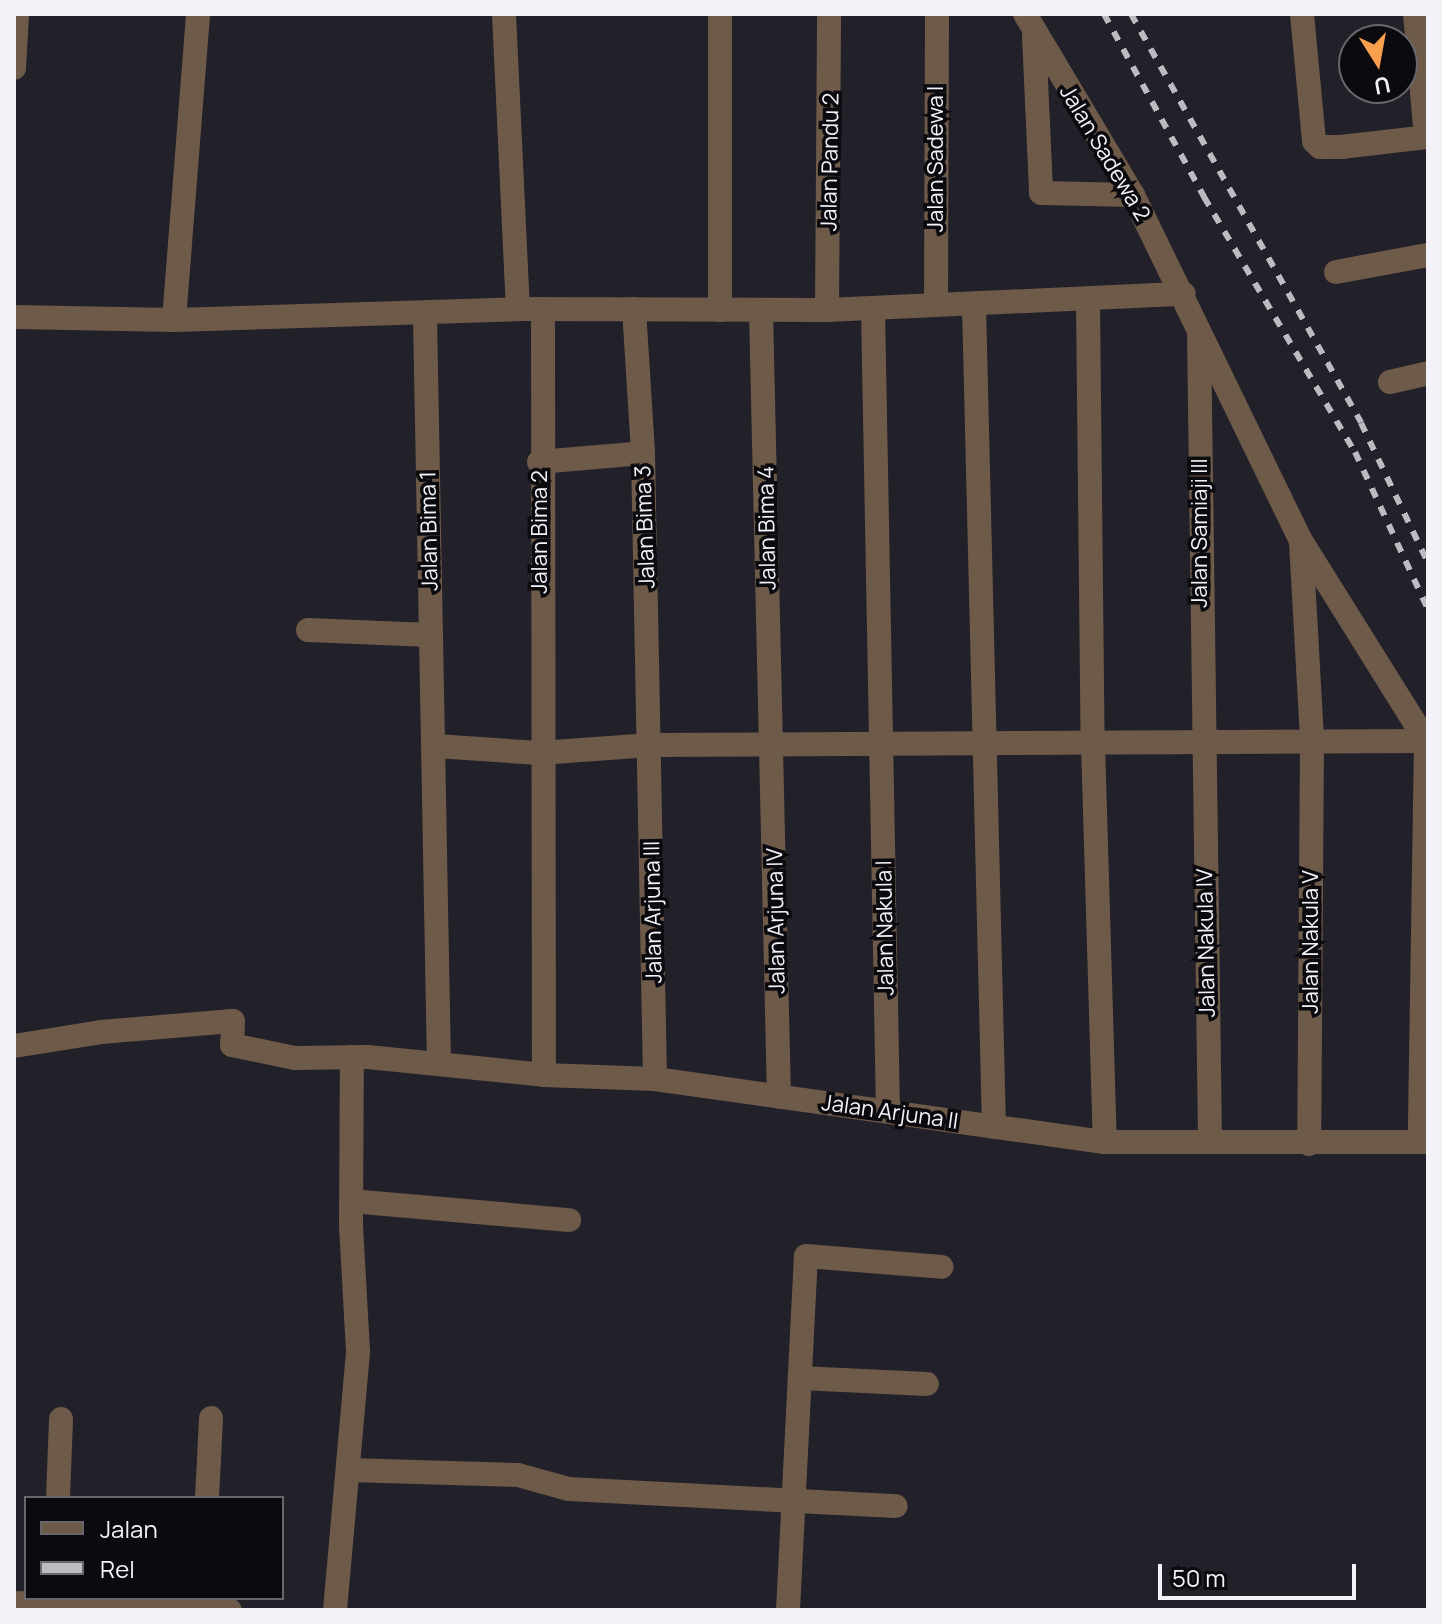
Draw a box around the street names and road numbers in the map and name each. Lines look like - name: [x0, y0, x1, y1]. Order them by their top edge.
- street label: Jalan Sadewa 2: [1054, 80, 1156, 226]
- street label: Jalan Sadewa I: [923, 86, 949, 232]
- street label: Jalan Pandu 2: [816, 93, 844, 231]
- street label: Jalan Samiaji III: [1187, 458, 1213, 608]
- street label: Jalan Bima 3: [630, 465, 660, 589]
- street label: Jalan Bima 4: [753, 466, 781, 590]
- street label: Jalan Bima 2: [527, 470, 553, 594]
- street label: Jalan Bima 1: [415, 471, 443, 591]
- street label: Jalan Arjuna III: [639, 840, 667, 984]
- street label: Jalan Arjuna IV: [762, 848, 790, 994]
- street label: Jalan Nakula I: [871, 860, 899, 996]
- street label: Jalan Nakula IV: [1192, 868, 1220, 1018]
- street label: Jalan Nakula V: [1298, 870, 1324, 1014]
- street label: Jalan Arjuna II: [820, 1089, 960, 1135]

